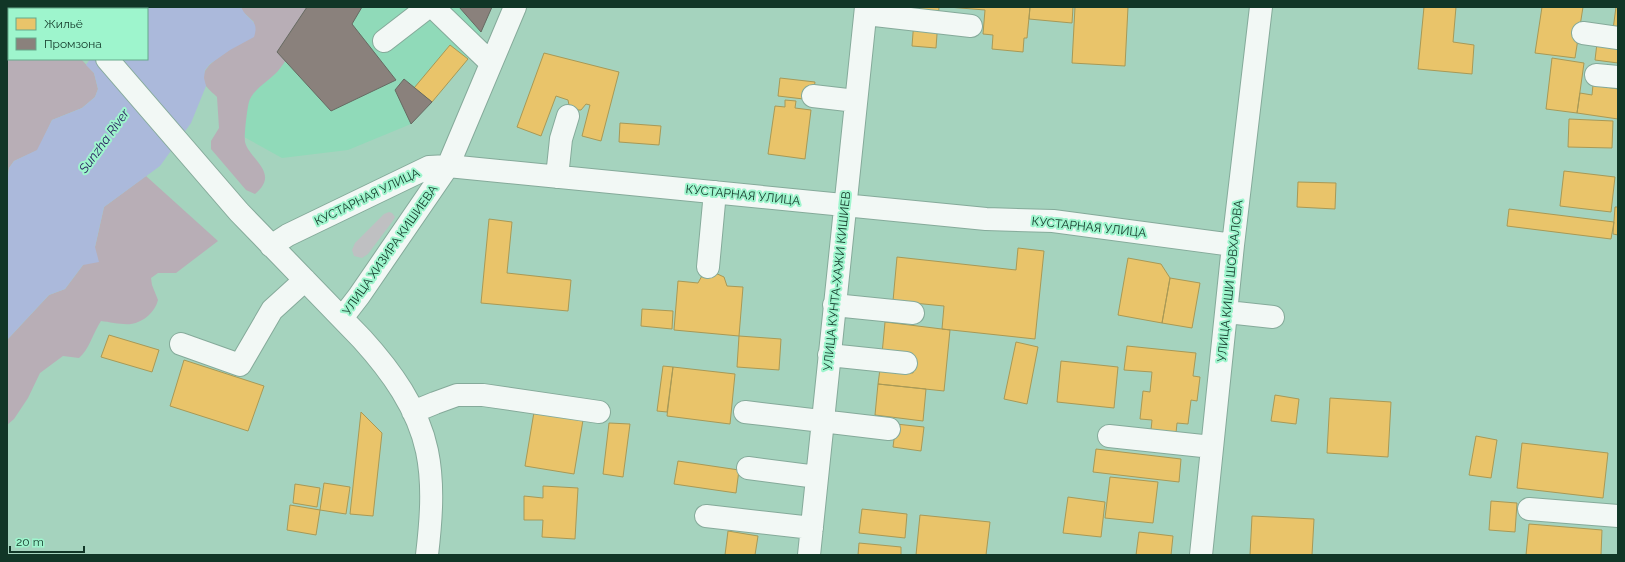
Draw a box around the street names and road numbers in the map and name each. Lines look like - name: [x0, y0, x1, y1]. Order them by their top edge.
- street label: КУСТАРНАЯ УЛИЦА: [312, 165, 422, 229]
- street label: УЛИЦА ХИЗИРА КИШИЕВА: [340, 182, 440, 318]
- street label: КУСТАРНАЯ УЛИЦА: [685, 182, 801, 208]
- street label: УЛИЦА КУНТА-ХАЖИ КИШИЕВ: [821, 191, 853, 371]
- street label: УЛИЦА КИШИ ШОВХАЛОВА: [1215, 199, 1245, 363]
- street label: КУСТАРНАЯ УЛИЦА: [1031, 214, 1147, 240]

